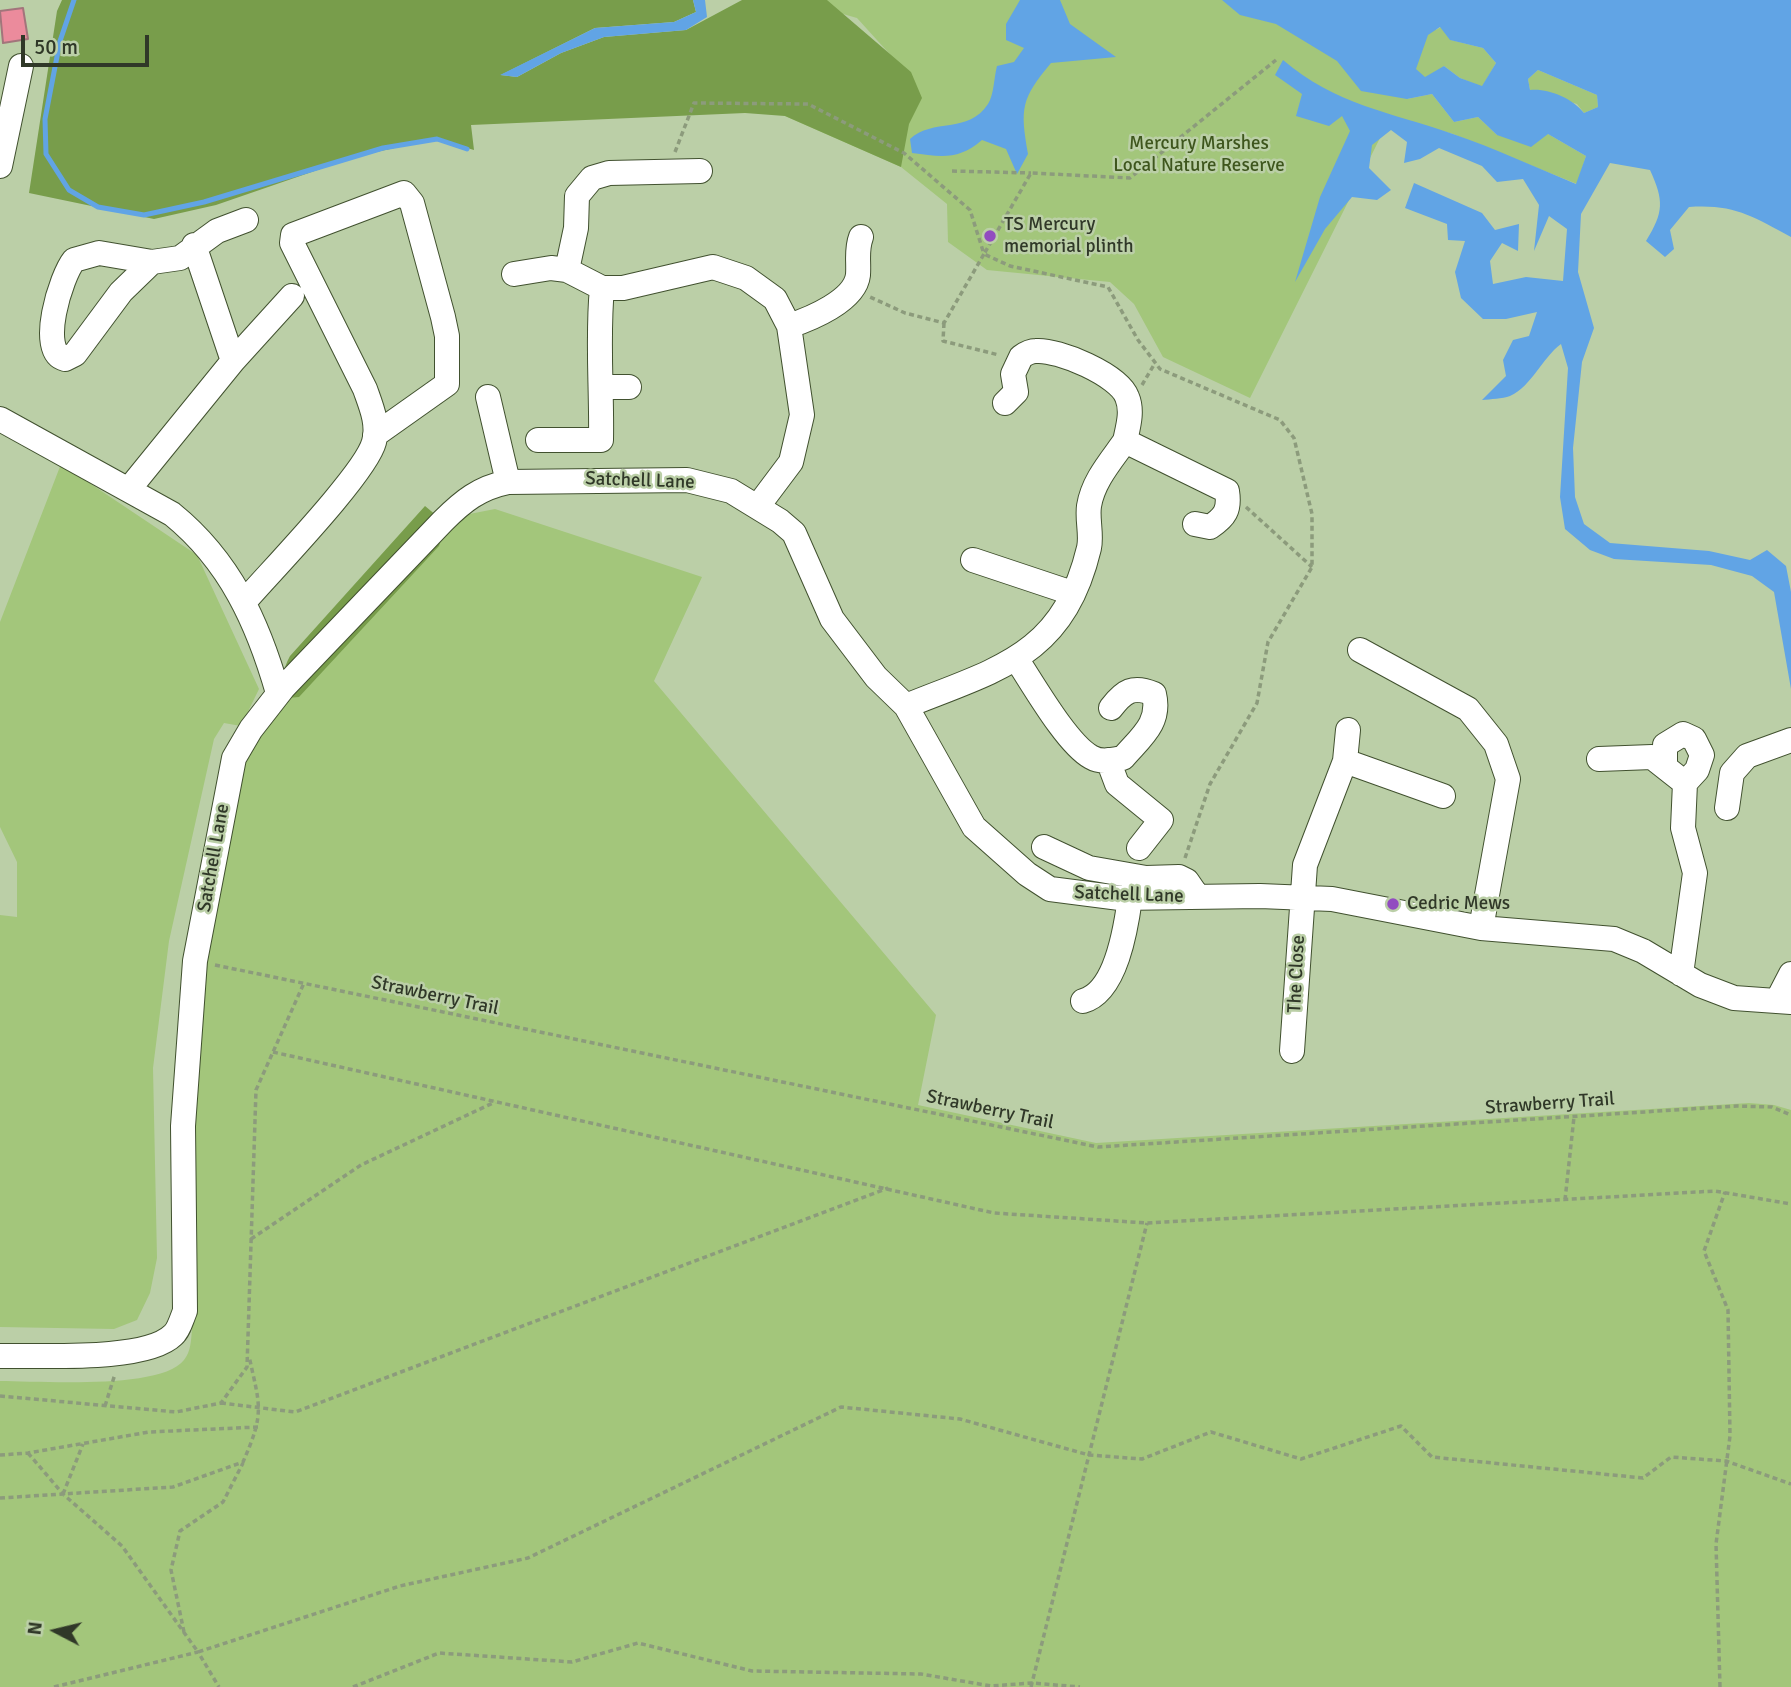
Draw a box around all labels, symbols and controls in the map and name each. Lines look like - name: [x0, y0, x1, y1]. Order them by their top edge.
- scale bar: [24, 21, 152, 65]
- text: 50 m: [34, 34, 78, 60]
- park label: Mercury Marshes Local Nature Reserve: [1113, 133, 1285, 177]
- place label: TS Mercury memorial plinth: [1004, 214, 1134, 258]
- marker: TS Mercury memorial plinth: [982, 228, 998, 244]
- street label: Satchell Lane: [585, 468, 695, 494]
- street label: Satchell Lane: [193, 802, 235, 914]
- street label: Satchell Lane: [1074, 882, 1184, 908]
- place label: Cedric Mews: [1407, 893, 1510, 915]
- marker: Cedric Mews: [1385, 896, 1401, 912]
- street label: The Close: [1284, 934, 1310, 1014]
- street label: Strawberry Trail: [369, 971, 501, 1021]
- street label: Strawberry Trail: [924, 1085, 1056, 1135]
- street label: Strawberry Trail: [1484, 1088, 1616, 1120]
- north arrow: [21, 1596, 91, 1666]
- text: N: [22, 1620, 48, 1636]

